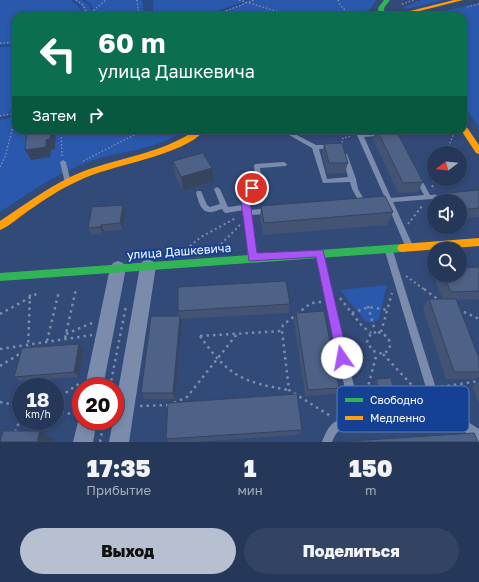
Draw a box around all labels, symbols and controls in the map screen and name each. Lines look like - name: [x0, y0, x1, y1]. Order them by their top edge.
- text: 60 m: [98, 26, 165, 59]
- icon: left: [32, 28, 84, 80]
- text: улица Дашкевича: [98, 60, 255, 82]
- icon: right: [85, 104, 107, 126]
- text: Затем: [32, 106, 77, 124]
- north arrow: [427, 146, 467, 186]
- map controls: [427, 146, 467, 282]
- pin: [235, 171, 269, 205]
- icon: arrive: [241, 177, 263, 199]
- button: sound: [427, 194, 467, 234]
- street label: улица Дашкевича: [126, 240, 232, 262]
- button: search: [427, 242, 467, 282]
- position arrow: [321, 337, 363, 379]
- speed limit sign: 20: [72, 378, 124, 430]
- legend: [337, 386, 469, 432]
- text: 18: [26, 387, 50, 411]
- text: Свободно: [370, 393, 424, 406]
- text: km/h: [25, 408, 51, 420]
- text: Медленно: [370, 411, 426, 424]
- text: 17:35: [87, 453, 151, 482]
- text: 1: [244, 453, 256, 482]
- text: 150: [349, 453, 393, 482]
- text: Прибытие: [86, 482, 151, 498]
- text: мин: [237, 482, 263, 498]
- text: m: [365, 482, 377, 498]
- button: Выход: [20, 528, 236, 574]
- button: Поделиться: [244, 528, 459, 574]

